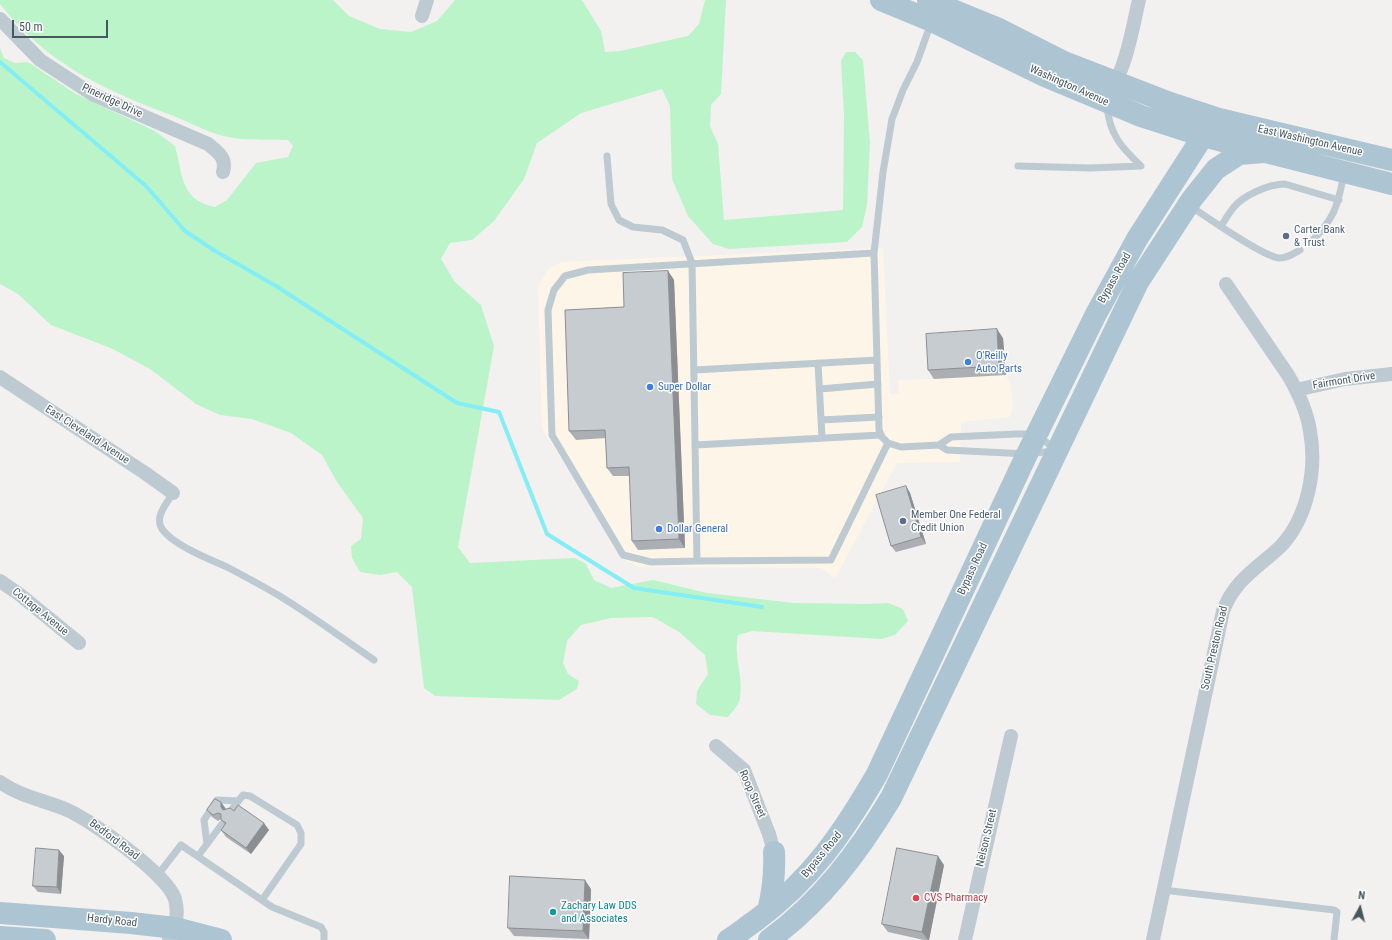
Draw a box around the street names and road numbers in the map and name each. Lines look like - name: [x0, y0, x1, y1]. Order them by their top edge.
- street label: Washington Avenue: [1027, 63, 1111, 109]
- street label: Pineridge Drive: [80, 81, 144, 121]
- street label: East Washington Avenue: [1256, 123, 1364, 159]
- street label: Bypass Road: [1096, 250, 1134, 306]
- street label: Fairmont Drive: [1312, 370, 1376, 392]
- street label: East Cleveland Avenue: [42, 403, 132, 467]
- street label: Bypass Road: [955, 541, 991, 597]
- street label: Cottage Avenue: [9, 585, 71, 639]
- street label: South Preston Road: [1199, 605, 1231, 691]
- street label: Roop Street: [736, 768, 768, 820]
- street label: Nelson Street: [974, 808, 1000, 868]
- street label: Bedford Road: [86, 817, 142, 863]
- street label: Bypass Road: [799, 829, 845, 881]
- street label: Hardy Road: [86, 912, 138, 930]

